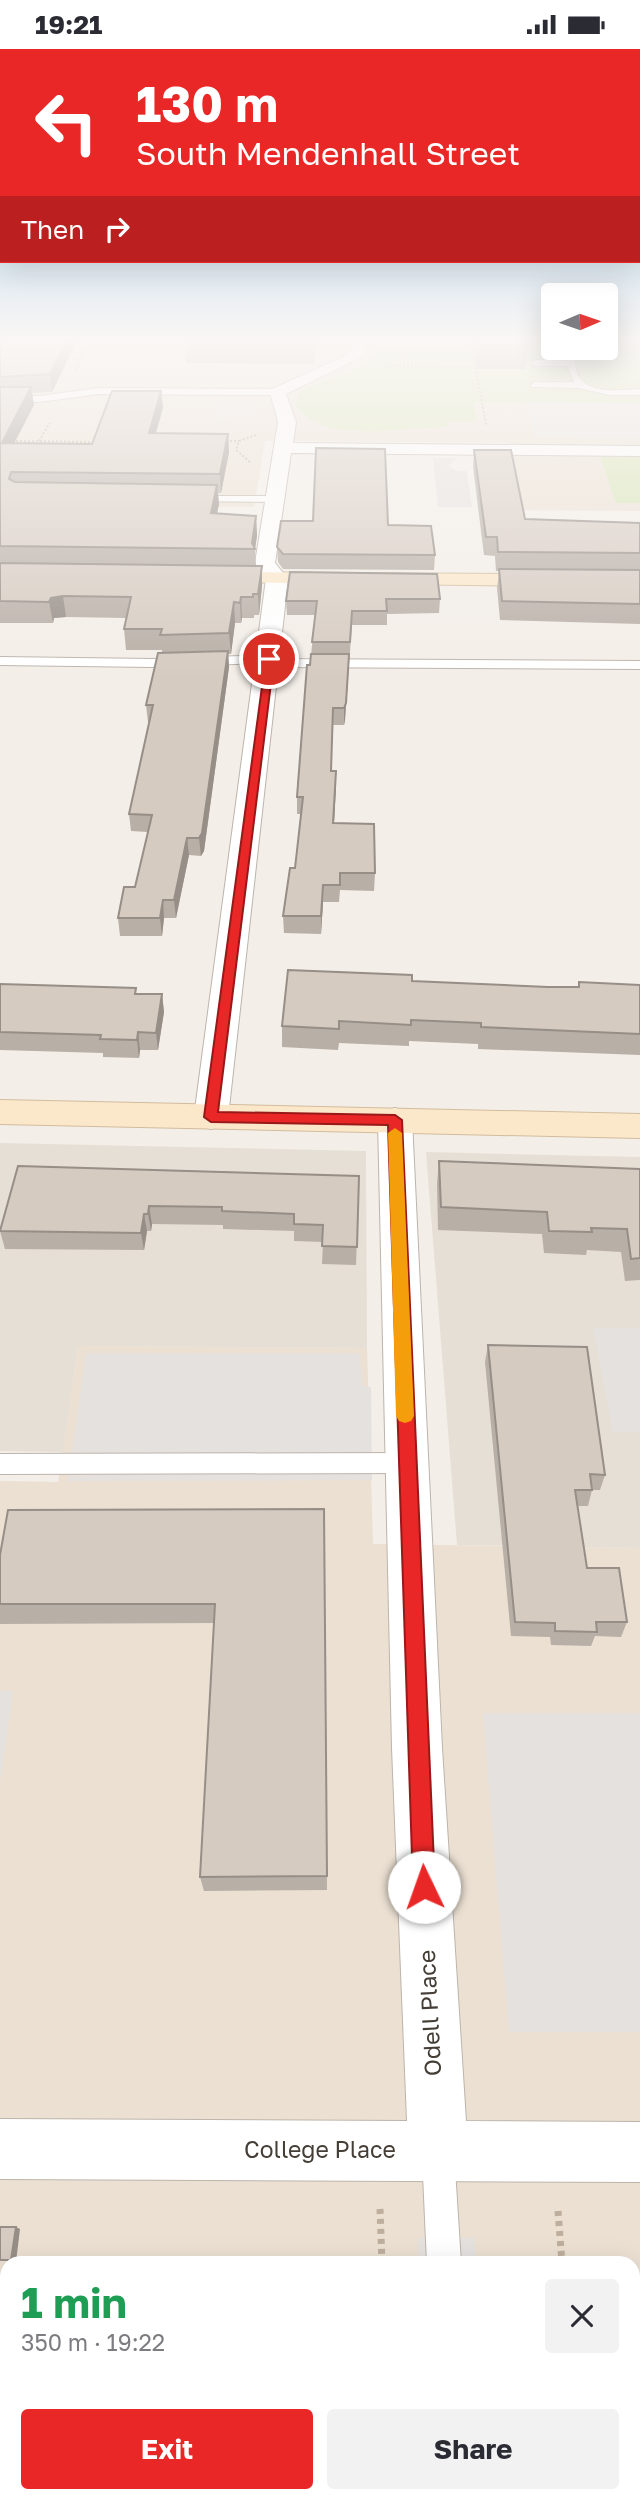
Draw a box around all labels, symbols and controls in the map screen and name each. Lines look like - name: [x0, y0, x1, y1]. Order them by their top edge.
- text: 19:21: [35, 9, 102, 40]
- text: 130 m: [136, 74, 278, 133]
- icon: left: [21, 77, 112, 168]
- text: South Mendenhall Street: [136, 134, 520, 172]
- icon: right: [98, 210, 136, 248]
- text: Then: [21, 214, 84, 245]
- north arrow: [541, 283, 618, 361]
- map controls: [541, 283, 618, 360]
- pin: [239, 629, 299, 689]
- icon: arrive: [250, 640, 288, 678]
- position arrow: [387, 1850, 461, 1924]
- street label: Odell Place: [412, 1949, 446, 2077]
- street label: College Place: [244, 2135, 396, 2163]
- text: 1 min: [21, 2277, 127, 2327]
- button: close: [545, 2279, 619, 2353]
- text: 350 m · 19:22: [21, 2328, 165, 2356]
- button: Exit: [21, 2409, 313, 2489]
- button: Share: [327, 2409, 619, 2489]

